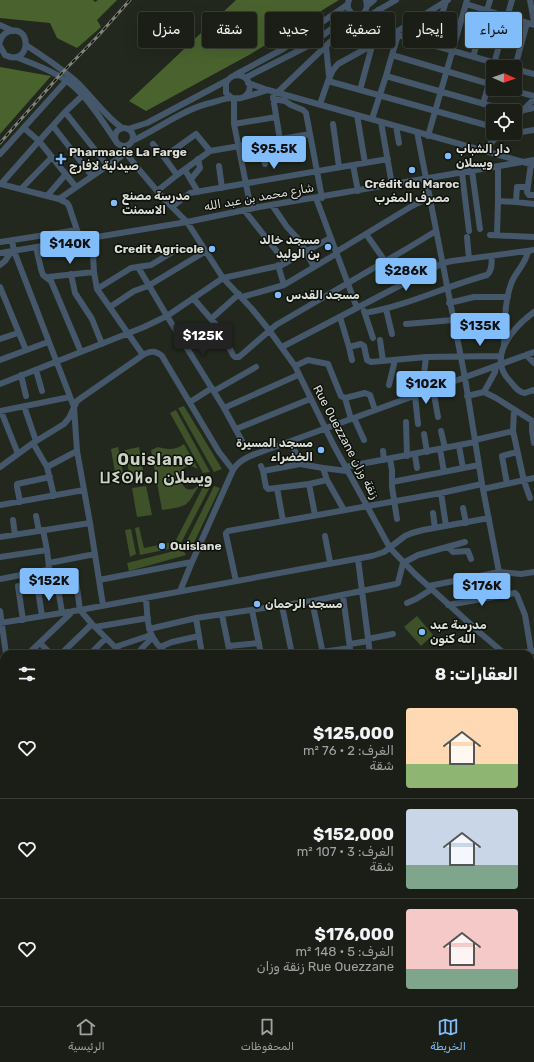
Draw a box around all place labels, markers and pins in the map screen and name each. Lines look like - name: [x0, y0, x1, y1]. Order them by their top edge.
- pin: $95.5K: [241, 136, 307, 170]
- place label: دار الشباب ويسلان: [456, 142, 510, 170]
- place label: Pharmacie La Farge صيدلية لافارج: [69, 145, 187, 174]
- marker: دار الشباب ويسلان: [443, 151, 453, 161]
- marker: Pharmacie La Farge صيدلية لافارج: [56, 154, 66, 164]
- marker: Crédit du Maroc مصرف المغرب: [407, 165, 417, 175]
- place label: Crédit du Maroc مصرف المغرب: [365, 177, 459, 205]
- place label: مدرسة مصنع الاسمنت: [122, 189, 190, 217]
- marker: مدرسة مصنع الاسمنت: [109, 198, 119, 208]
- pin: $140K: [42, 231, 98, 265]
- place label: مسجد خالد بن الوليد: [259, 233, 320, 261]
- place label: Credit Agricole: [114, 242, 204, 256]
- marker: مسجد خالد بن الوليد: [323, 242, 333, 252]
- marker: Credit Agricole: [207, 244, 217, 254]
- pin: $286K: [378, 258, 434, 292]
- place label: مسجد القدس: [286, 288, 360, 302]
- marker: مسجد القدس: [273, 290, 283, 300]
- pin: $135K: [452, 313, 508, 347]
- pin: $125K: [175, 323, 231, 357]
- pin: $102K: [398, 371, 454, 405]
- place label: مسجد المسيرة الخضراء: [236, 436, 313, 464]
- marker: مسجد المسيرة الخضراء: [316, 445, 326, 455]
- place label: Ouislane: [170, 539, 222, 553]
- marker: Ouislane: [157, 541, 167, 551]
- pin: $152K: [21, 568, 77, 602]
- pin: $176K: [454, 573, 510, 607]
- place label: مسجد الرحمان: [265, 597, 343, 611]
- marker: مسجد الرحمان: [252, 599, 262, 609]
- place label: مدرسة عبد الله كنون: [430, 618, 487, 646]
- marker: مدرسة عبد الله كنون: [417, 627, 427, 637]

